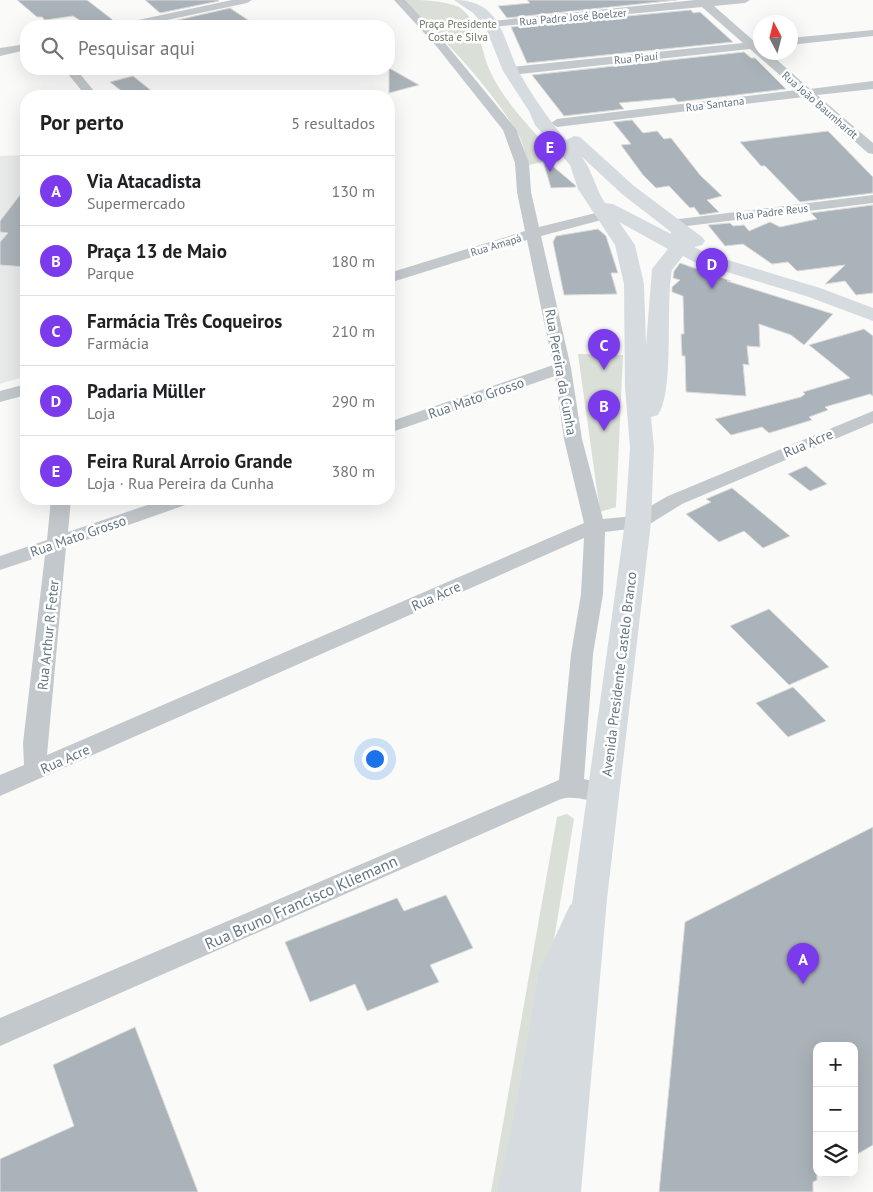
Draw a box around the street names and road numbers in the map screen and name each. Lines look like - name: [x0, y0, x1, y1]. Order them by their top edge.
- street label: Rua Padre José Boelzer: [519, 5, 627, 29]
- street label: Rua Piauí: [613, 49, 659, 67]
- street label: Rua João Baumhardt: [779, 68, 861, 142]
- street label: Rua Santana: [685, 93, 745, 115]
- street label: Rua Padre Reus: [735, 201, 809, 223]
- street label: Rua Amapá: [469, 231, 523, 259]
- street label: Rua Pereira da Cunha: [541, 308, 581, 436]
- street label: Rua Mato Grosso: [426, 373, 526, 423]
- street label: Rua Acre: [780, 425, 836, 461]
- street label: Rua Mato Grosso: [28, 511, 128, 561]
- street label: Avenida Presidente Castelo Branco: [597, 571, 641, 777]
- street label: Rua Acre: [409, 577, 463, 615]
- street label: Rua Arthur R Feter: [33, 579, 63, 691]
- street label: Rua Acre: [38, 740, 92, 778]
- street label: Rua Bruno Francisco Kliemann: [202, 850, 400, 954]

